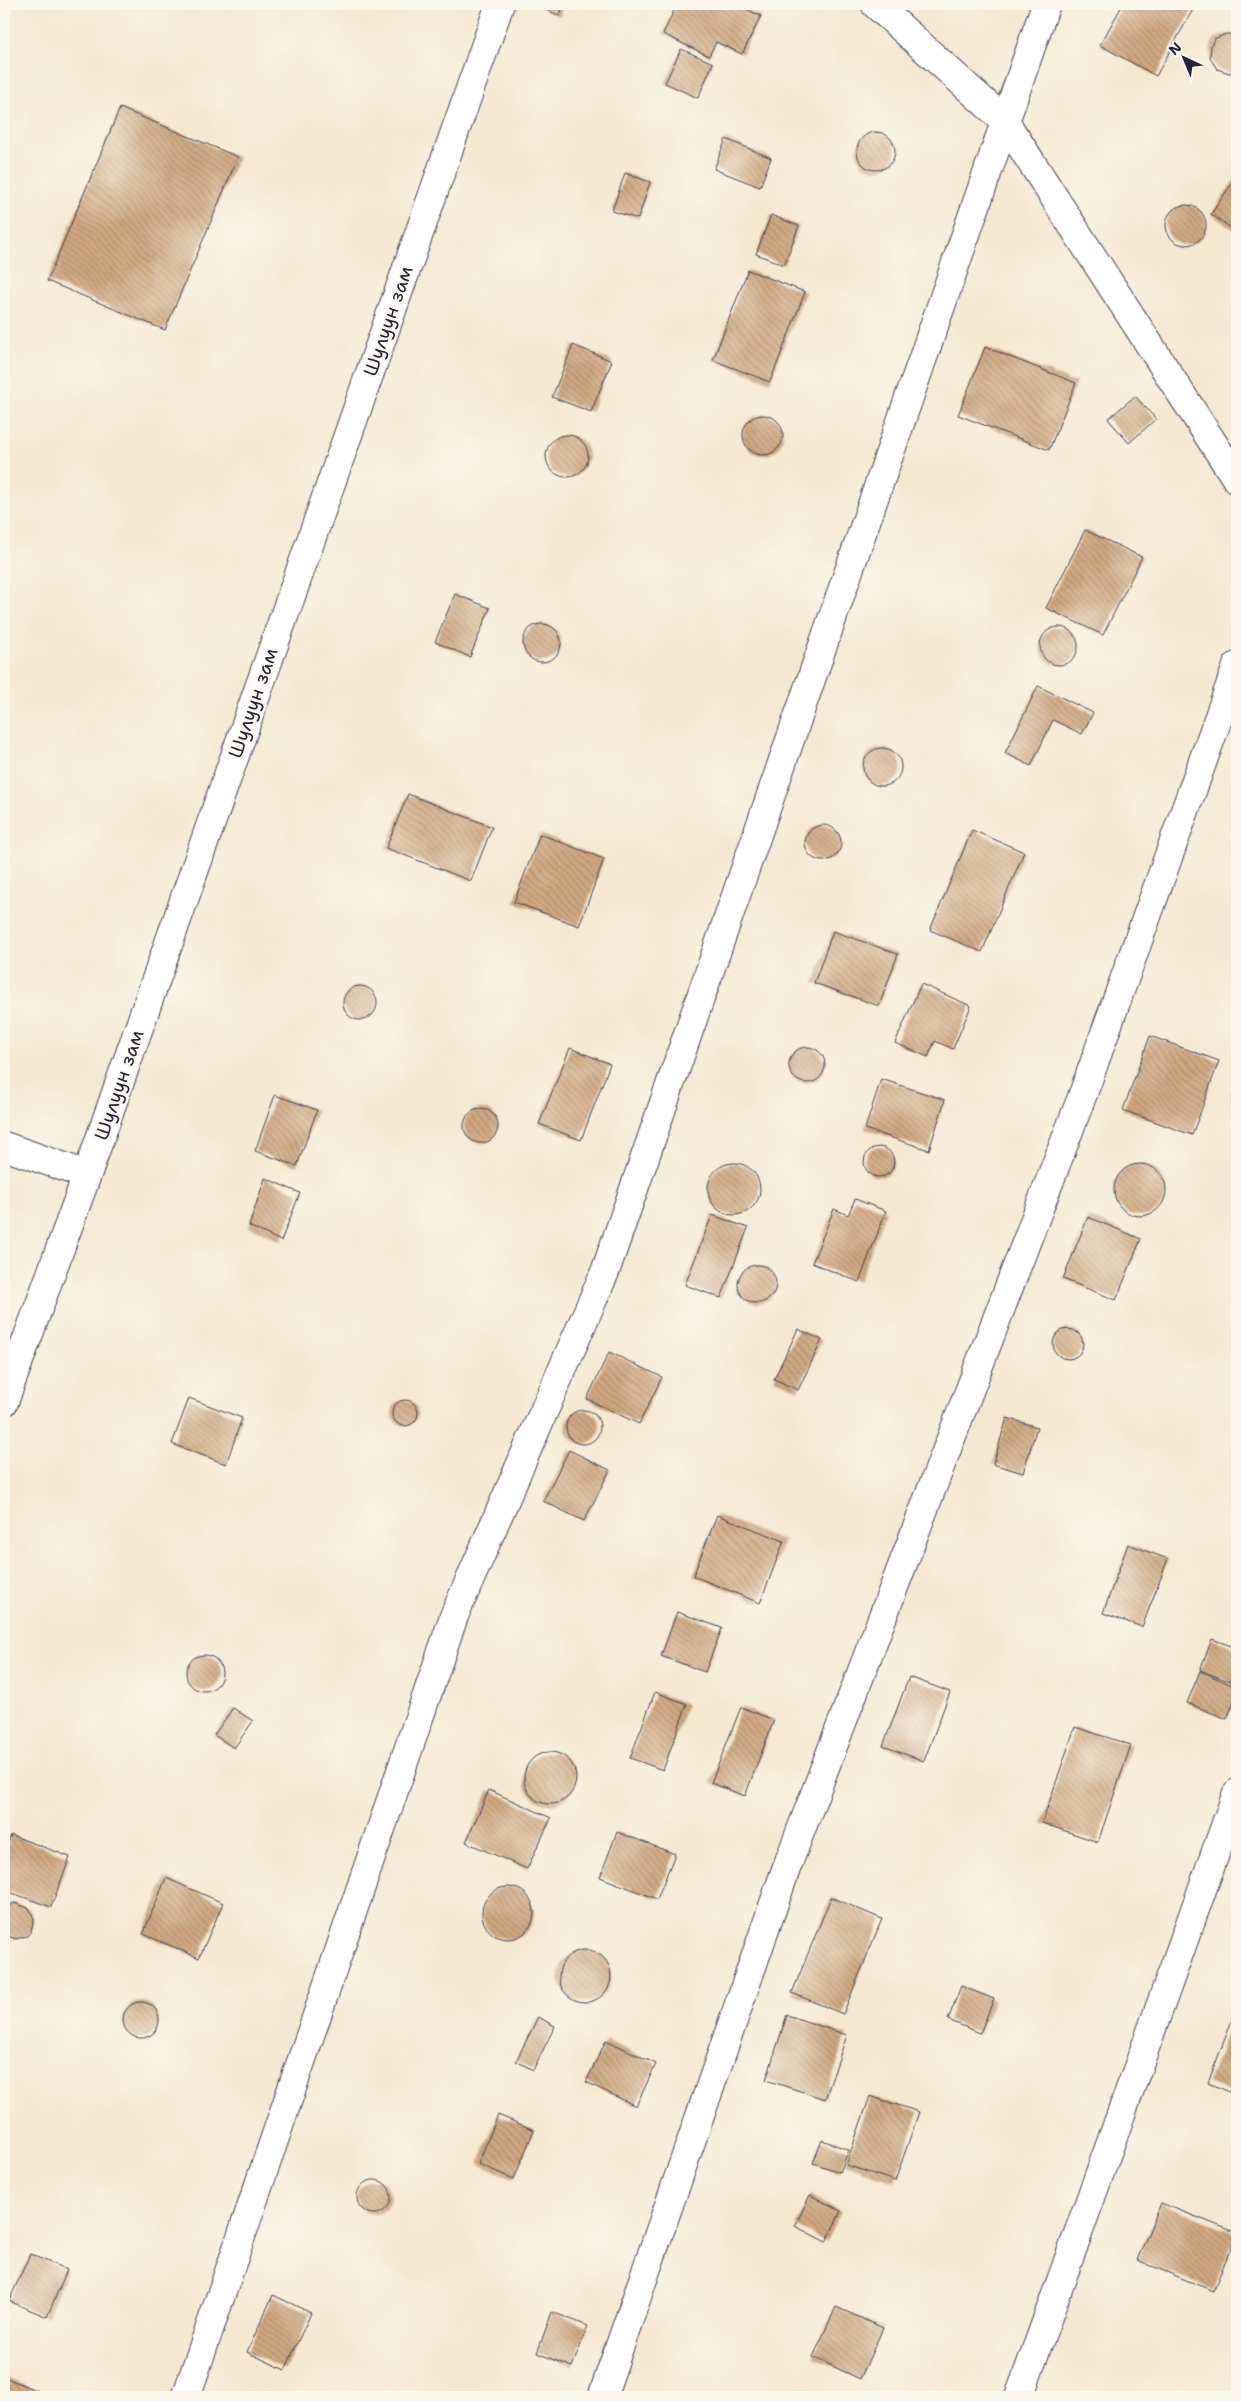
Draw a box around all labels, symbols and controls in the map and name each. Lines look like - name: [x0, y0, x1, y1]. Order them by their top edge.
- north arrow: [1158, 32, 1208, 82]
- text: N: [1165, 38, 1185, 59]
- street label: Шулуун зам: [357, 262, 419, 379]
- street label: Шулуун зам: [222, 644, 284, 761]
- street label: Шулуун зам: [88, 1026, 150, 1143]

